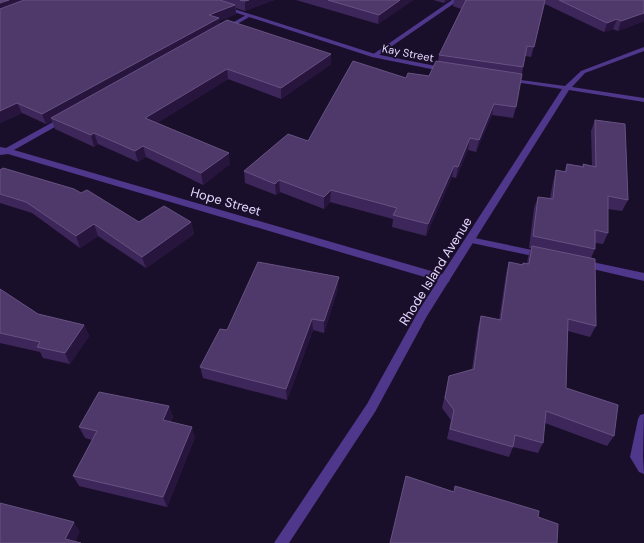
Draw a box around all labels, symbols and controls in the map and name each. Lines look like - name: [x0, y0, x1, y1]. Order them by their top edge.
- street label: Kay Street: [381, 41, 435, 65]
- street label: Hope Street: [189, 183, 263, 220]
- street label: Rhode Island Avenue: [395, 214, 476, 329]

